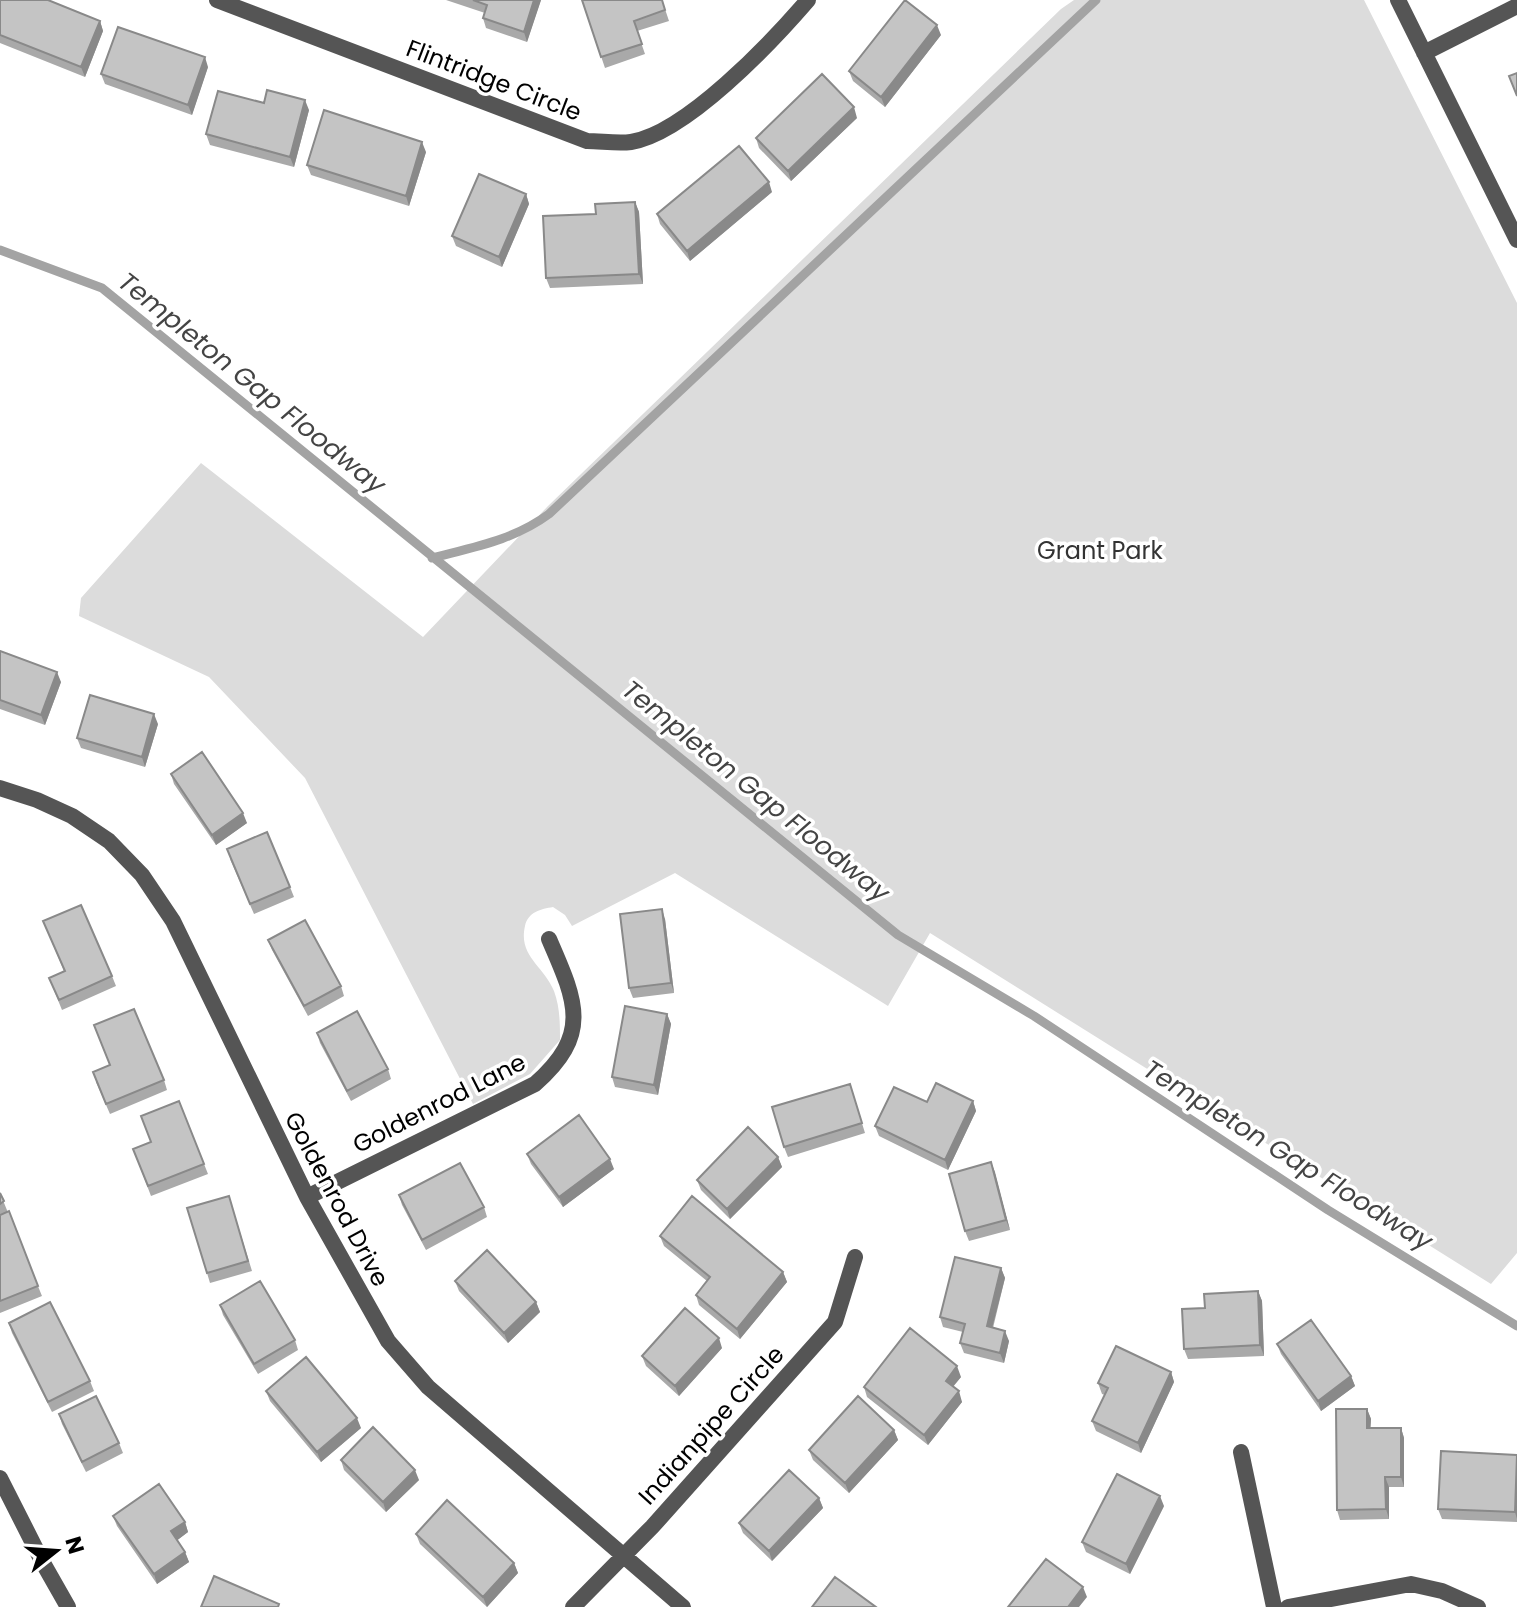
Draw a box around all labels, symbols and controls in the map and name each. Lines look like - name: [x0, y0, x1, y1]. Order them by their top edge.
- street label: Flintridge Circle: [402, 31, 586, 129]
- water label: Templeton Gap Floodway: [111, 264, 394, 503]
- park label: Grant Park: [1037, 534, 1164, 567]
- water label: Templeton Gap Floodway: [615, 672, 898, 911]
- street label: Goldenrod Lane: [347, 1045, 531, 1161]
- water label: Templeton Gap Floodway: [1137, 1051, 1441, 1260]
- street label: Goldenrod Drive: [277, 1106, 397, 1292]
- street label: Indianpipe Circle: [631, 1338, 791, 1512]
- north arrow: [16, 1511, 96, 1591]
- text: N: [57, 1533, 92, 1558]

